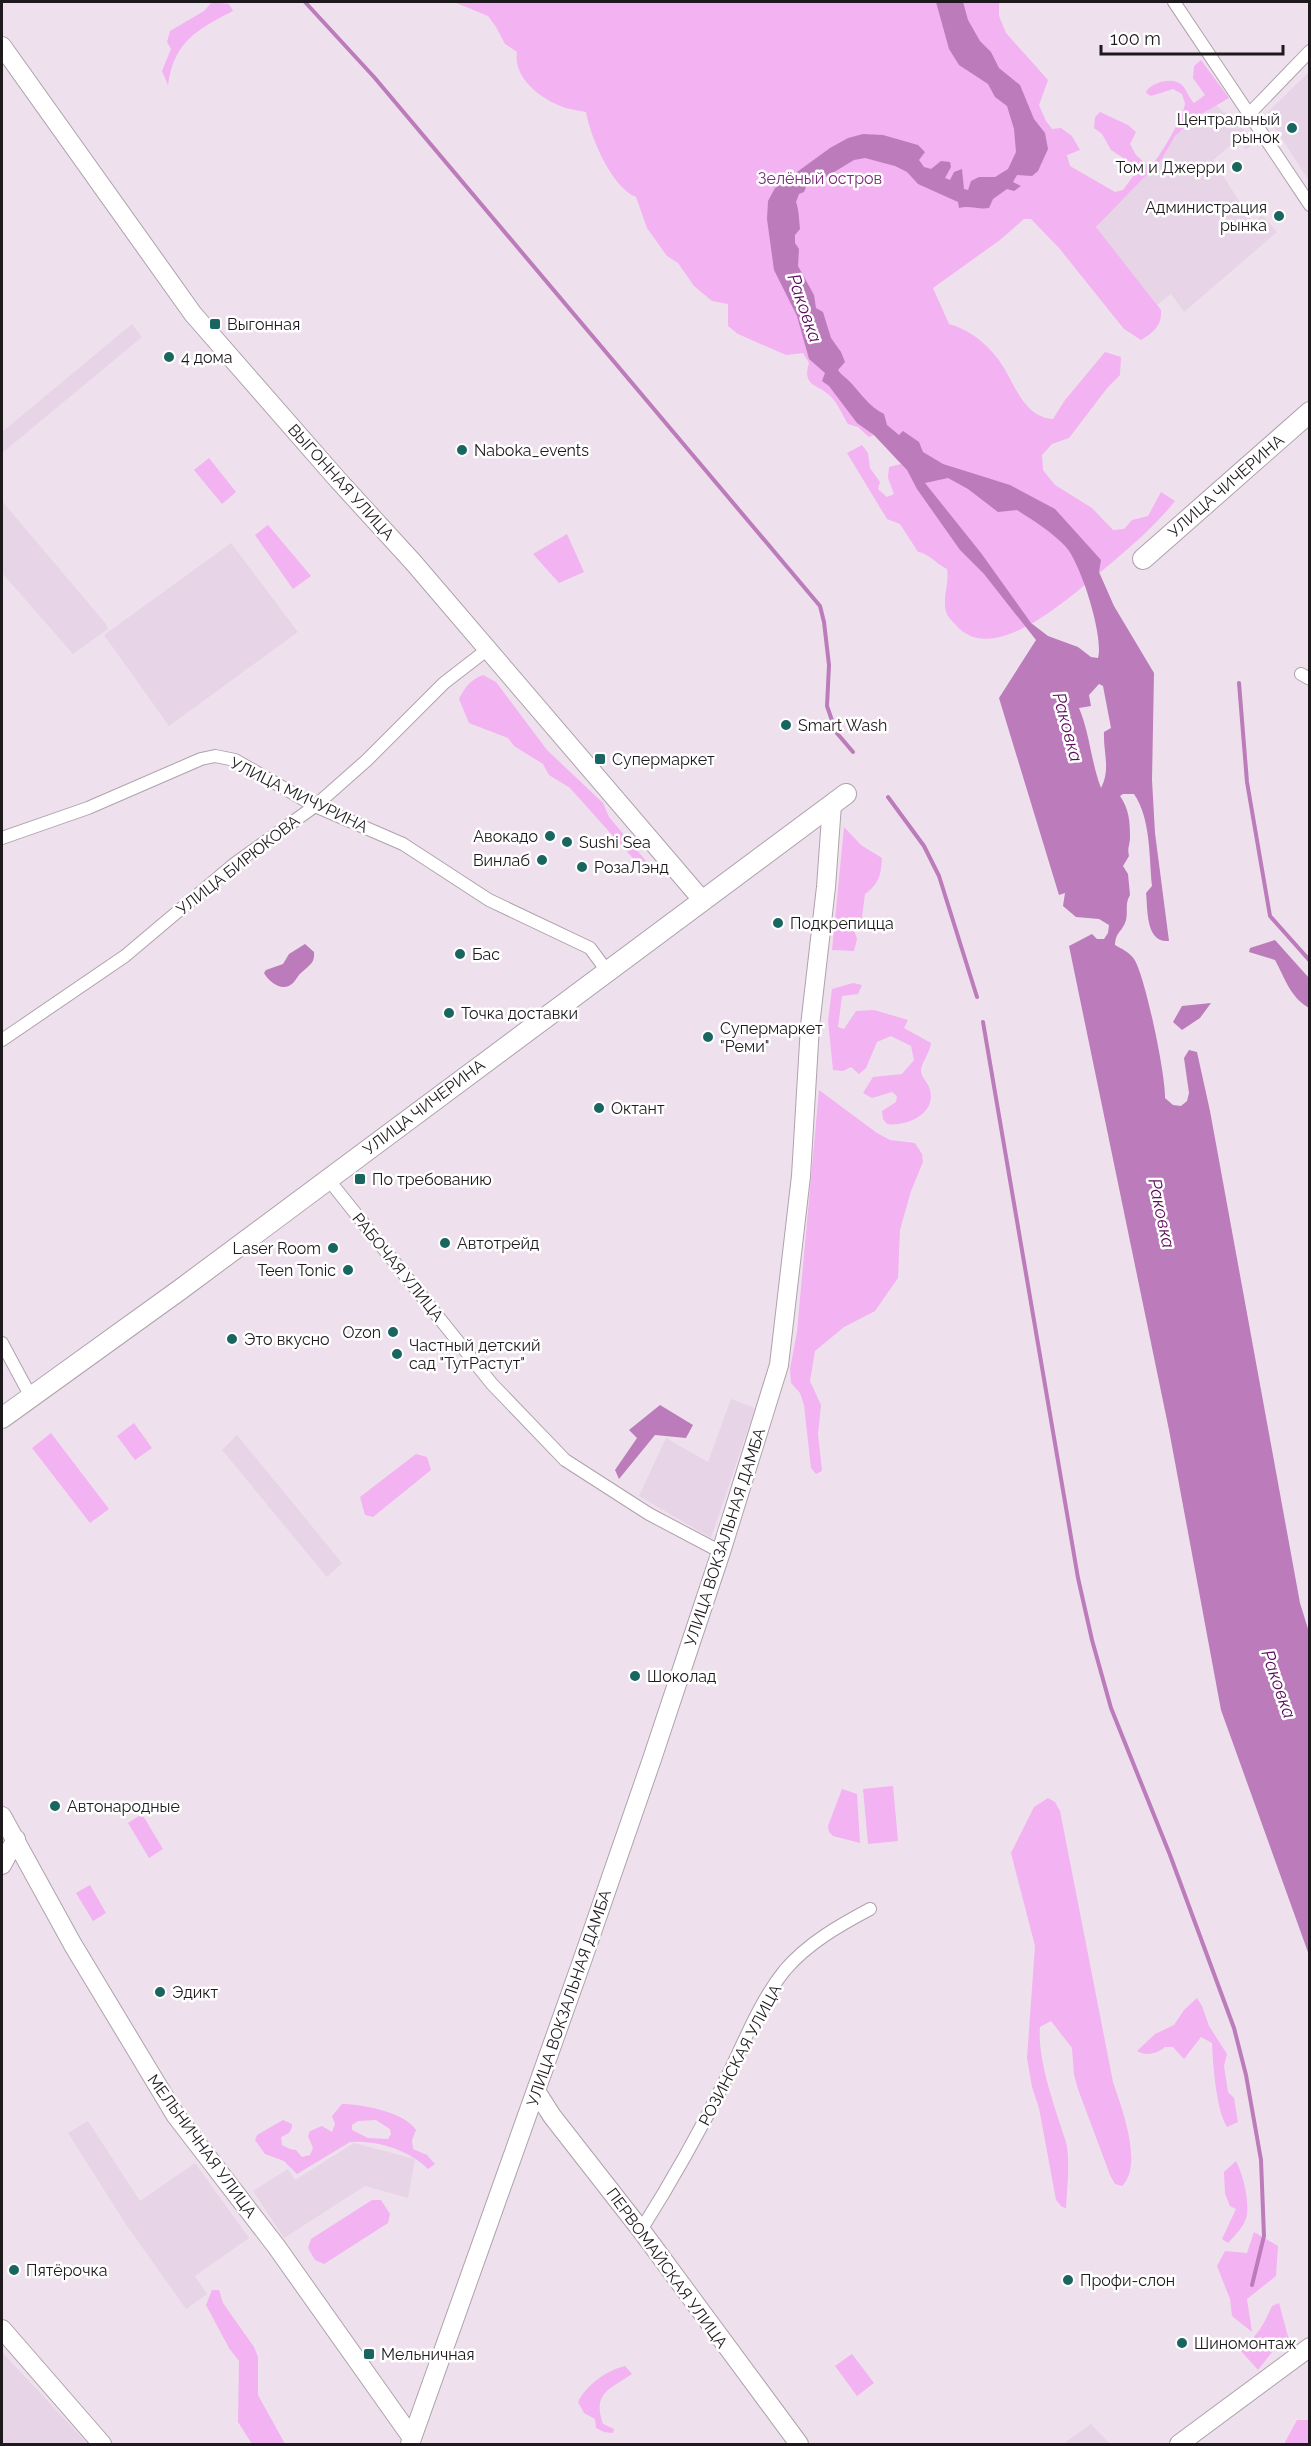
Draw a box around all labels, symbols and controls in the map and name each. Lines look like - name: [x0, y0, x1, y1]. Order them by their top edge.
- scale bar: [1101, 18, 1282, 56]
- text: 100 m: [1110, 28, 1161, 49]
- place label: Центральный рынок: [1177, 110, 1280, 147]
- marker: Центральный рынок: [1285, 121, 1299, 135]
- place label: Том и Джерри: [1115, 158, 1225, 177]
- marker: Том и Джерри: [1230, 160, 1244, 174]
- park label: Зелёный остров: [758, 169, 882, 188]
- place label: Администрация рынка: [1145, 198, 1267, 235]
- marker: Администрация рынка: [1272, 209, 1286, 223]
- water label: Раковка: [784, 271, 827, 345]
- place label: Выгонная: [227, 315, 300, 334]
- marker: Выгонная: [208, 317, 222, 331]
- place label: 4 дома: [181, 348, 233, 367]
- marker: 4 дома: [162, 350, 176, 364]
- street label: ВЫГОННАЯ УЛИЦА: [284, 420, 398, 544]
- street label: УЛИЦА ЧИЧЕРИНА: [1164, 430, 1288, 541]
- place label: Naboka_events: [474, 441, 589, 460]
- marker: Naboka_events: [455, 443, 469, 457]
- water label: Раковка: [1049, 690, 1087, 764]
- place label: Smart Wash: [798, 716, 887, 735]
- marker: Smart Wash: [779, 718, 793, 732]
- place label: Супермаркет: [612, 750, 715, 769]
- marker: Супермаркет: [593, 752, 607, 766]
- street label: УЛИЦА МИЧУРИНА: [227, 753, 371, 837]
- street label: УЛИЦА БИРЮКОВА: [173, 811, 303, 919]
- place label: Авокадо: [473, 827, 538, 846]
- marker: Авокадо: [543, 829, 557, 843]
- place label: Sushi Sea: [579, 833, 651, 852]
- marker: Sushi Sea: [560, 835, 574, 849]
- place label: Винлаб: [473, 851, 530, 870]
- marker: Винлаб: [535, 853, 549, 867]
- place label: РозаЛэнд: [594, 858, 669, 877]
- marker: РозаЛэнд: [575, 860, 589, 874]
- place label: Подкрепицца: [790, 914, 894, 933]
- marker: Подкрепицца: [771, 916, 785, 930]
- place label: Бас: [472, 945, 500, 964]
- marker: Бас: [453, 947, 467, 961]
- place label: Точка доставки: [461, 1004, 578, 1023]
- marker: Точка доставки: [442, 1006, 456, 1020]
- place label: Супермаркет "Реми": [720, 1019, 823, 1056]
- marker: Супермаркет "Реми": [701, 1030, 715, 1044]
- street label: УЛИЦА ЧИЧЕРИНА: [360, 1055, 489, 1159]
- place label: Октант: [611, 1099, 665, 1118]
- marker: Октант: [592, 1101, 606, 1115]
- place label: По требованию: [372, 1170, 492, 1189]
- marker: По требованию: [353, 1172, 367, 1186]
- water label: Раковка: [1144, 1176, 1180, 1250]
- street label: РАБОЧАЯ УЛИЦА: [348, 1209, 448, 1325]
- place label: Автотрейд: [457, 1234, 539, 1253]
- marker: Автотрейд: [438, 1236, 452, 1250]
- place label: Laser Room: [233, 1239, 321, 1258]
- marker: Laser Room: [326, 1241, 340, 1255]
- place label: Teen Tonic: [257, 1261, 336, 1280]
- marker: Teen Tonic: [341, 1263, 355, 1277]
- place label: Ozon: [342, 1323, 381, 1342]
- marker: Ozon: [386, 1325, 400, 1339]
- place label: Это вкусно: [244, 1330, 330, 1349]
- marker: Это вкусно: [225, 1332, 239, 1346]
- place label: Частный детский сад "ТутРастут": [409, 1336, 541, 1373]
- marker: Частный детский сад "ТутРастут": [390, 1347, 404, 1361]
- street label: УЛИЦА ВОКЗАЛЬНАЯ ДАМБА: [681, 1425, 769, 1648]
- water label: Раковка: [1258, 1647, 1301, 1721]
- place label: Шоколад: [647, 1667, 716, 1686]
- marker: Шоколад: [628, 1669, 642, 1683]
- place label: Автонародные: [67, 1797, 180, 1816]
- marker: Автонародные: [48, 1799, 62, 1813]
- street label: УЛИЦА ВОКЗАЛЬНАЯ ДАМБА: [523, 1887, 615, 2109]
- street label: РОЗИНСКАЯ УЛИЦА: [695, 1981, 785, 2129]
- place label: Эдикт: [172, 1983, 219, 2002]
- marker: Эдикт: [153, 1985, 167, 1999]
- street label: МЕЛЬНИЧНАЯ УЛИЦА: [144, 2071, 260, 2222]
- street label: ПЕРВОМАЙСКАЯ УЛИЦА: [603, 2184, 732, 2352]
- place label: Пятёрочка: [26, 2261, 107, 2280]
- marker: Пятёрочка: [7, 2263, 21, 2277]
- place label: Профи-слон: [1080, 2271, 1175, 2290]
- marker: Профи-слон: [1061, 2273, 1075, 2287]
- place label: Шиномонтаж: [1194, 2334, 1297, 2353]
- marker: Шиномонтаж: [1175, 2336, 1189, 2350]
- place label: Мельничная: [381, 2345, 475, 2364]
- marker: Мельничная: [362, 2347, 376, 2361]

